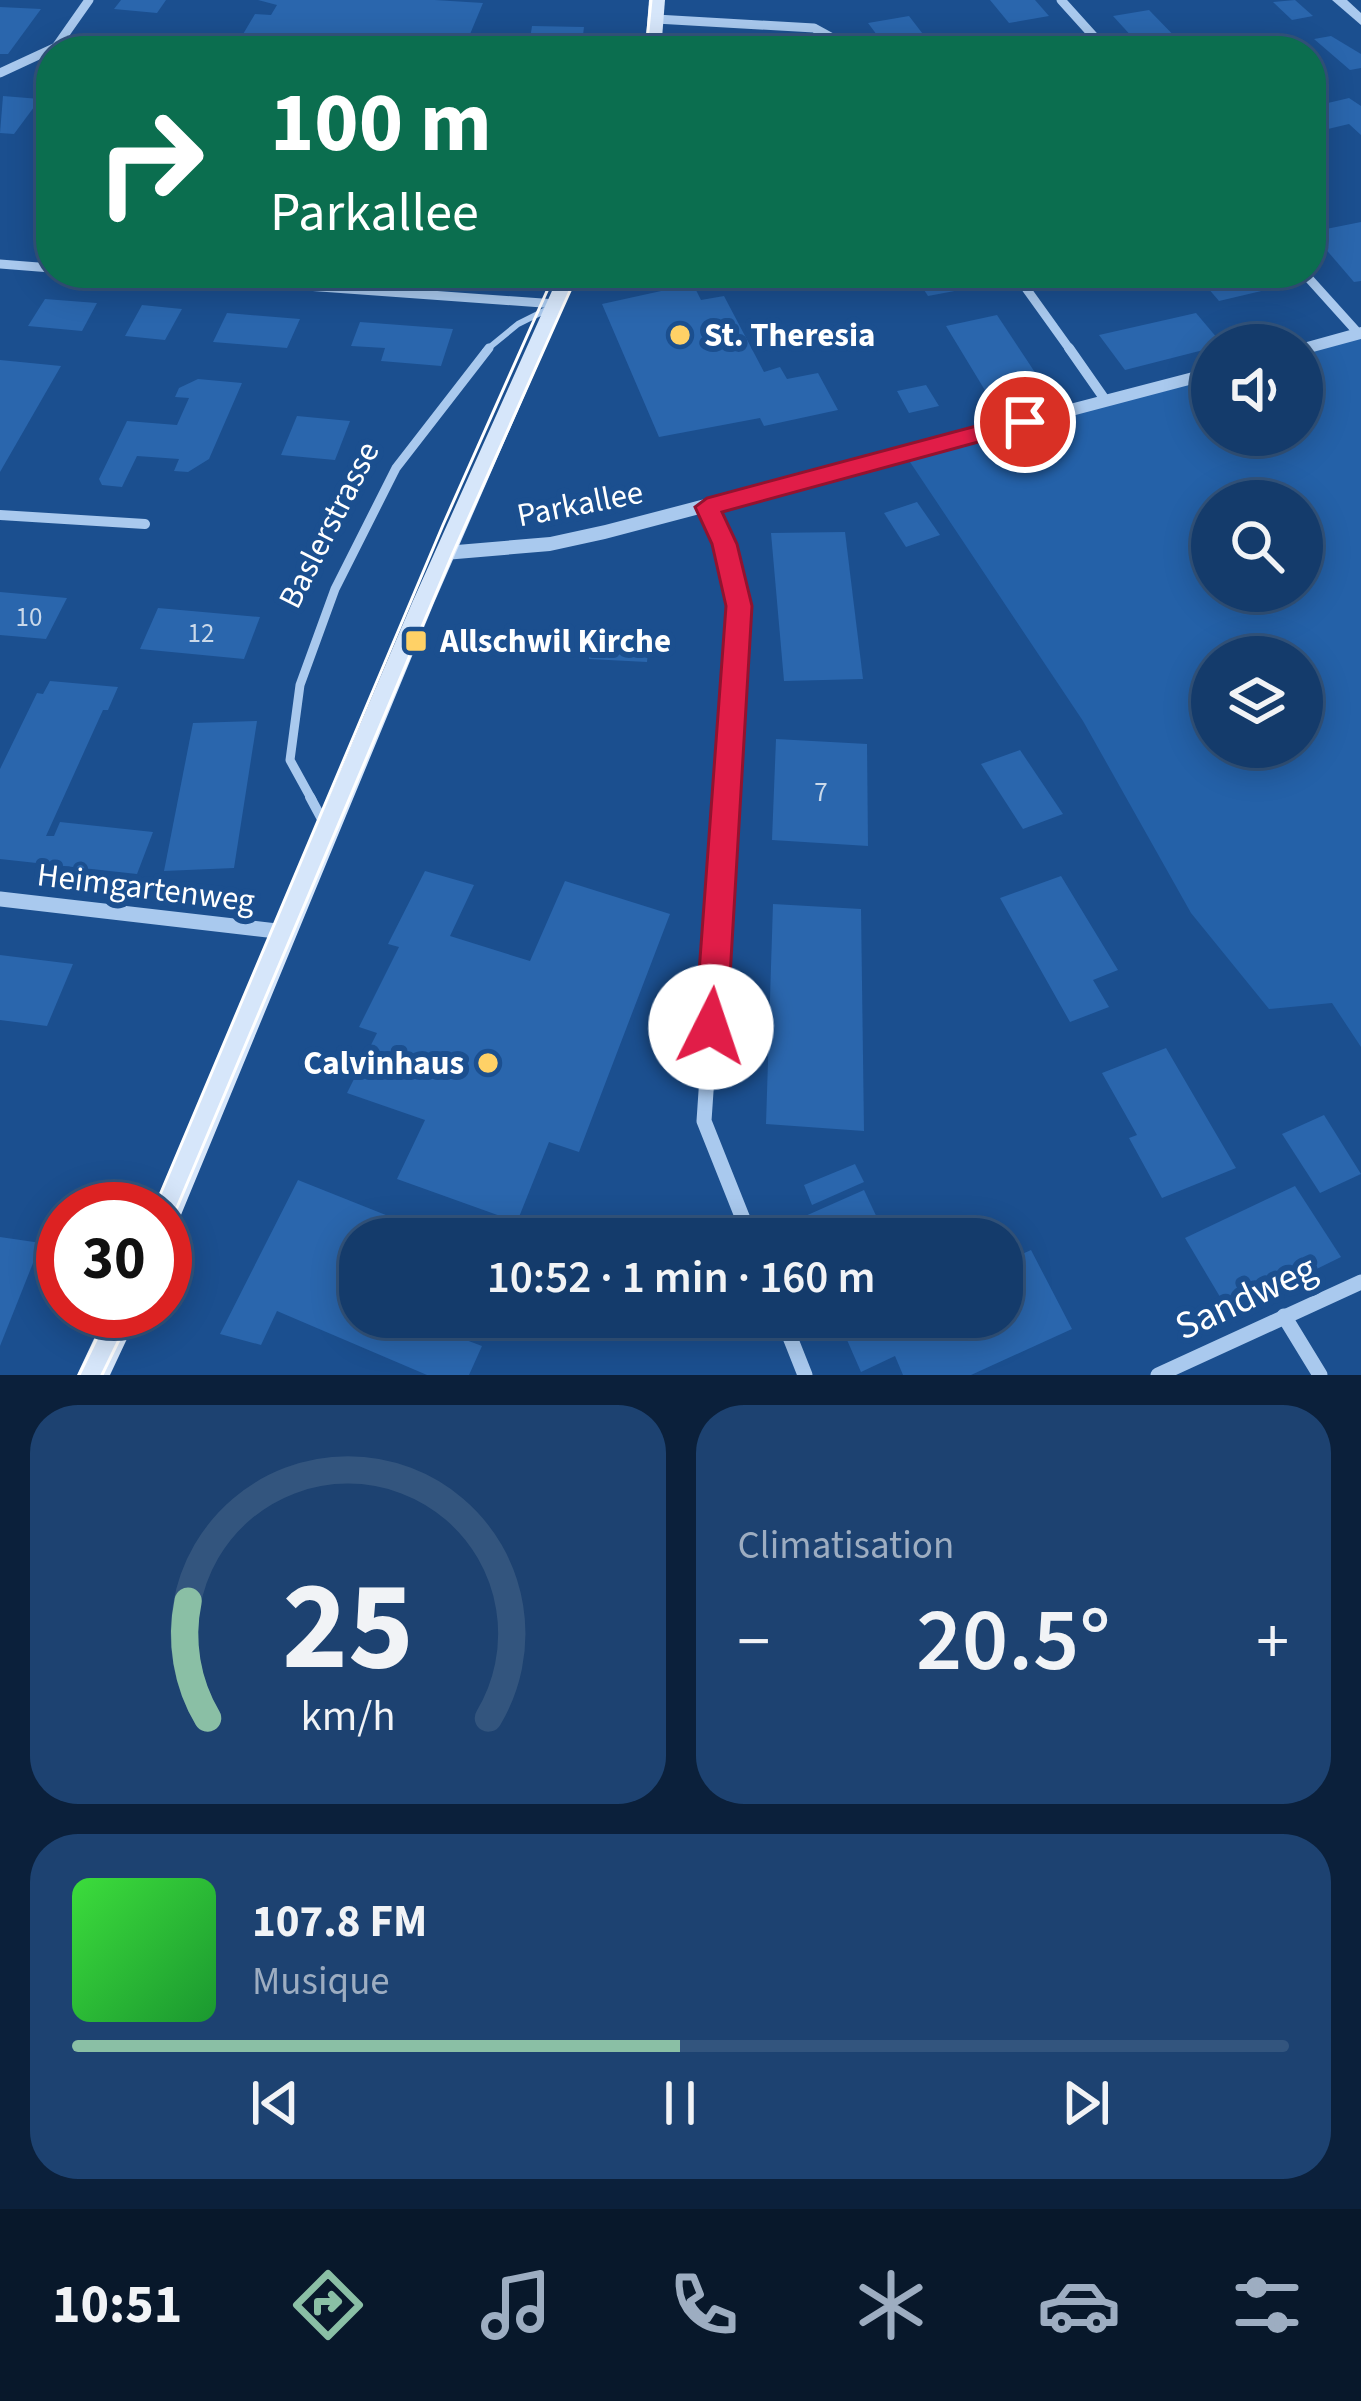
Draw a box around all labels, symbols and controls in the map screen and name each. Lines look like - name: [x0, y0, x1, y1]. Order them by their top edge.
- text: 100 m: [270, 64, 492, 184]
- icon: right: [72, 84, 228, 240]
- text: Parkallee: [270, 175, 479, 252]
- place label: St. Theresia: [704, 312, 875, 359]
- marker: St. Theresia: [667, 322, 693, 348]
- map controls: [1191, 324, 1323, 768]
- button: sound: [1191, 324, 1323, 456]
- pin: [974, 371, 1076, 473]
- icon: arrive: [992, 389, 1058, 455]
- street label: Baslerstrasse: [267, 433, 391, 617]
- street label: Parkallee: [513, 469, 647, 539]
- button: search: [1191, 480, 1323, 612]
- house number: 10: [16, 598, 42, 637]
- house number: 12: [188, 614, 214, 653]
- place label: Allschwil Kirche: [439, 618, 671, 665]
- marker: Allschwil Kirche: [403, 628, 429, 654]
- button: layers: [1191, 636, 1323, 768]
- house number: 7: [814, 773, 828, 812]
- street label: Heimgartenweg: [34, 851, 258, 925]
- position arrow: [648, 964, 774, 1090]
- place label: Calvinhaus: [303, 1040, 464, 1087]
- marker: Calvinhaus: [475, 1050, 501, 1076]
- speed limit sign: 30: [36, 1182, 192, 1338]
- street label: Sandweg: [1166, 1241, 1326, 1355]
- text: 10:52 · 1 min · 160 m: [487, 1246, 875, 1310]
- text: Climatisation: [738, 1518, 954, 1574]
- text: 25: [282, 1539, 414, 1717]
- text: 20.5°: [916, 1577, 1111, 1705]
- text: −: [738, 1595, 770, 1689]
- text: +: [1256, 1595, 1289, 1689]
- text: km/h: [300, 1685, 395, 1746]
- text: 107.8 FM: [252, 1890, 427, 1954]
- text: Musique: [252, 1954, 390, 2010]
- icon: previous: [242, 2070, 308, 2136]
- icon: pause: [647, 2070, 713, 2136]
- icon: next: [1053, 2070, 1119, 2136]
- icon: directions: [286, 2263, 370, 2347]
- icon: music: [474, 2263, 558, 2347]
- icon: phone: [662, 2263, 746, 2347]
- icon: climate: [849, 2263, 933, 2347]
- icon: car: [1037, 2263, 1121, 2347]
- icon: filters: [1225, 2263, 1309, 2347]
- text: 10:51: [52, 2267, 182, 2344]

